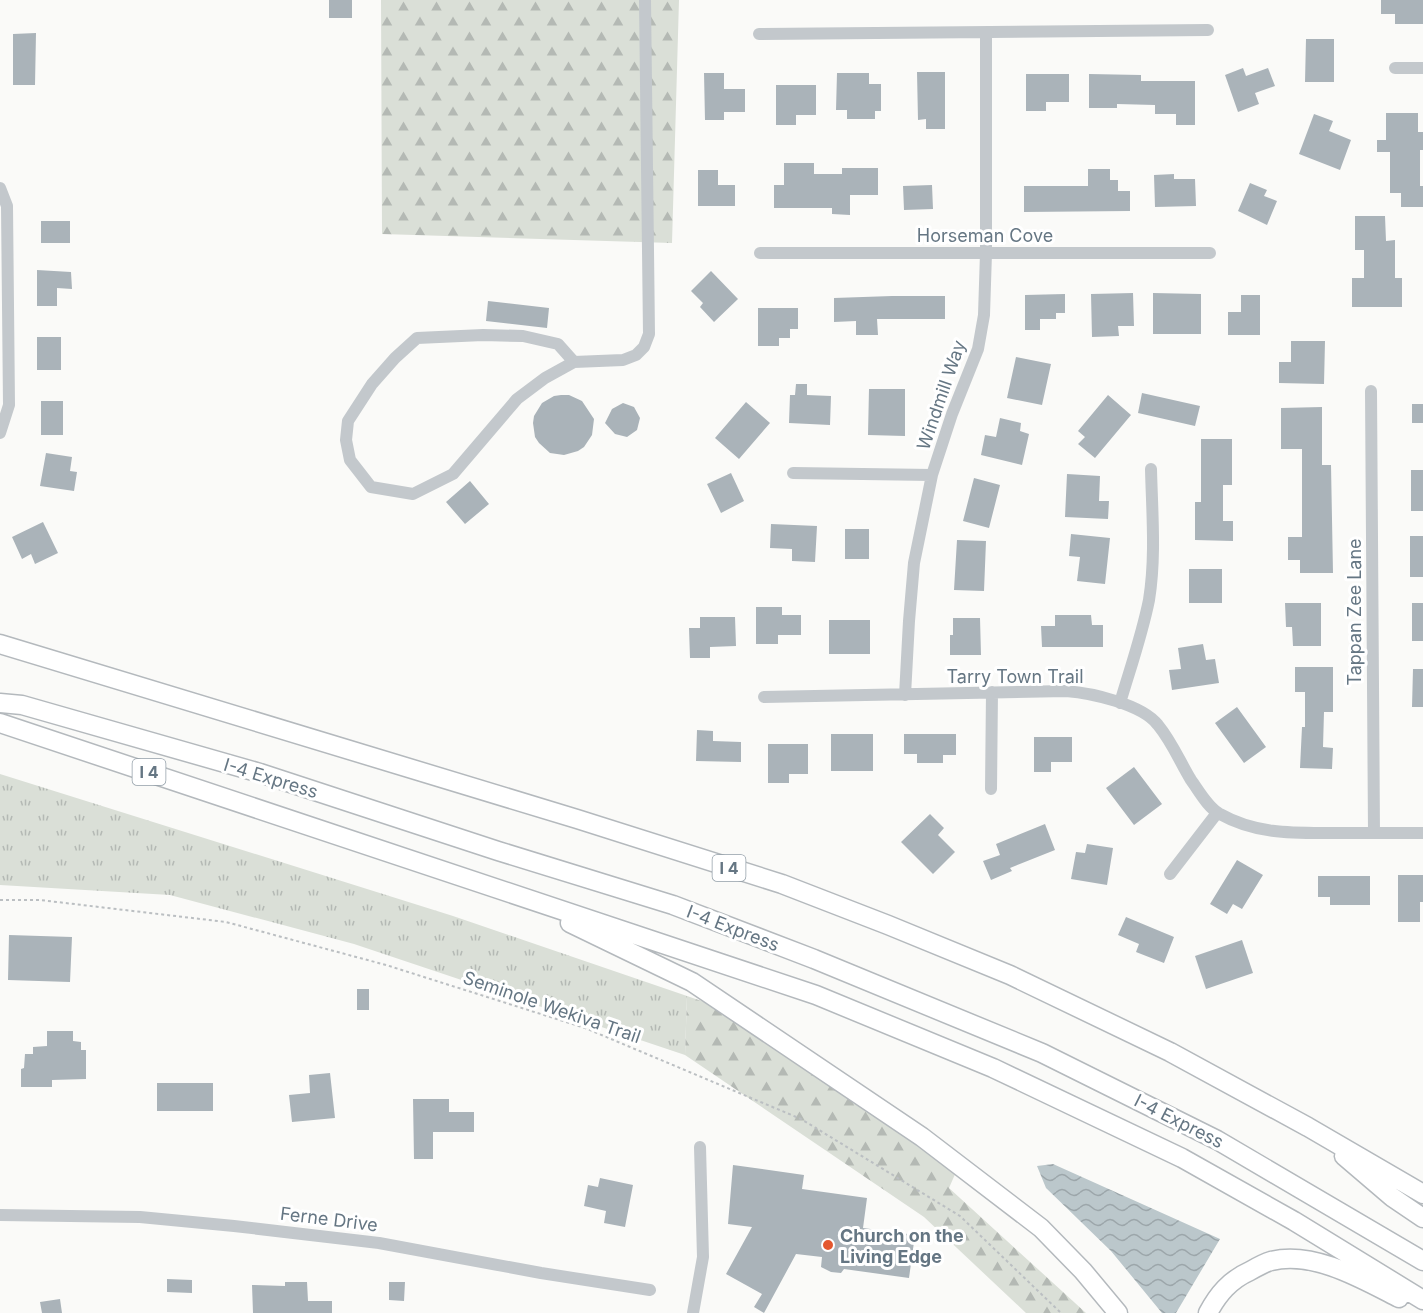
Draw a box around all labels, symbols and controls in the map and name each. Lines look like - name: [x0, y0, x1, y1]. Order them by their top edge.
- street label: Horseman Cove: [917, 225, 1053, 246]
- street label: Windmill Way: [912, 337, 970, 453]
- street label: Tappan Zee Lane: [1344, 538, 1365, 686]
- street label: Tarry Town Trail: [946, 666, 1084, 687]
- street label: I-4 Express: [221, 754, 321, 802]
- road number: I 4: [132, 759, 166, 785]
- road number: I 4: [712, 855, 746, 881]
- street label: I-4 Express: [684, 901, 782, 955]
- street label: Seminole Wekiva Trail: [460, 967, 644, 1047]
- street label: I-4 Express: [1131, 1090, 1227, 1152]
- street label: Ferne Drive: [279, 1203, 379, 1235]
- place label: Church on the Living Edge: [840, 1225, 964, 1267]
- marker: Church on the Living Edge: [821, 1238, 835, 1252]

